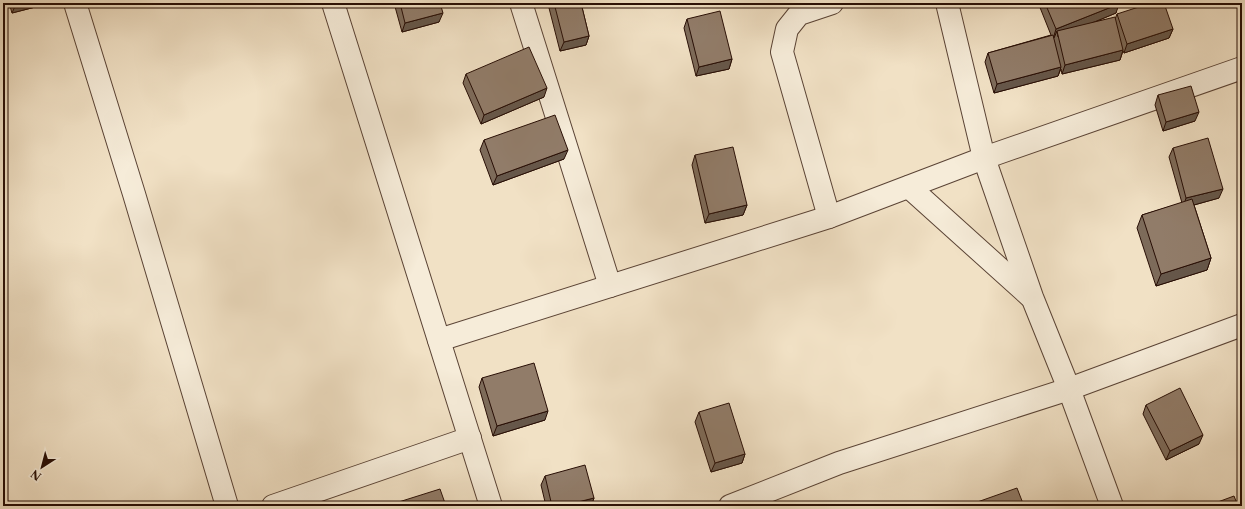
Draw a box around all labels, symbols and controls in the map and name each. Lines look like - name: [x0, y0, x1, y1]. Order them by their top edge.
- north arrow: [22, 447, 62, 487]
- text: N: [28, 466, 44, 484]

